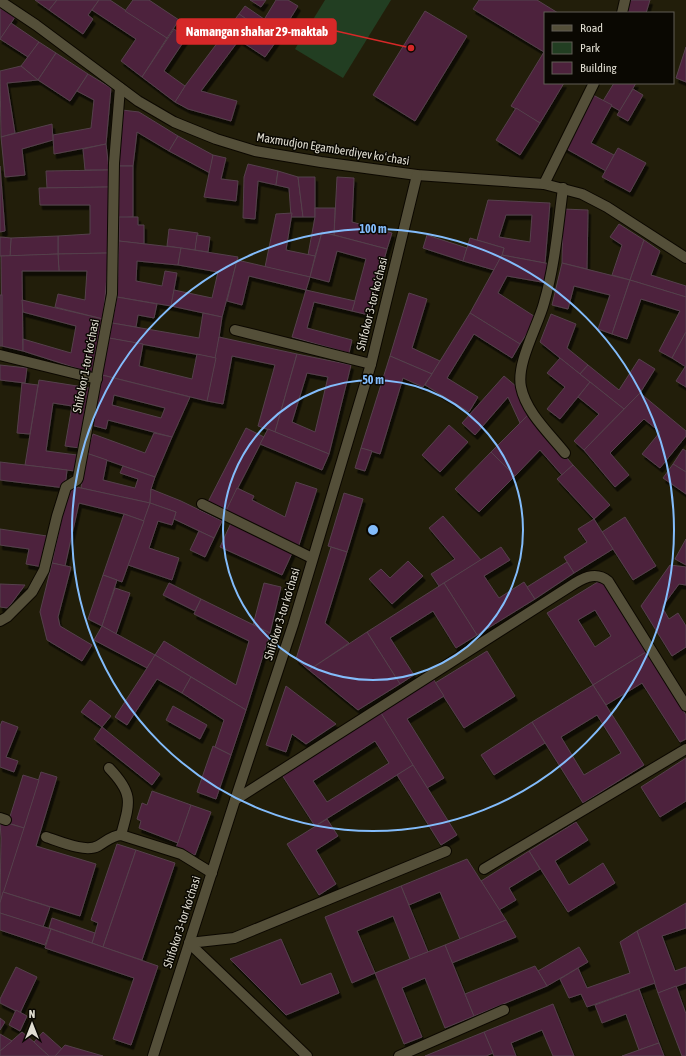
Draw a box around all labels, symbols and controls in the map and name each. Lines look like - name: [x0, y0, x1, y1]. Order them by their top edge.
- legend: [544, 12, 674, 84]
- callout: Namangan shahar 29-maktab: [177, 19, 336, 44]
- text: Road: [580, 21, 603, 35]
- text: Namangan shahar 29-maktab: [186, 24, 328, 39]
- text: Park: [580, 41, 601, 55]
- text: Building: [580, 61, 618, 75]
- street label: Maxmudjon Egamberdiyev koʻchasi: [255, 130, 411, 168]
- text: 100 m: [359, 222, 387, 236]
- street label: Shifokor 3-tor koʼchasi: [354, 256, 390, 352]
- street label: Shifokor 1-tor koʼchasi: [70, 318, 102, 414]
- text: 50 m: [362, 373, 384, 387]
- centre of rings: [366, 523, 380, 537]
- street label: Shifokor 3-tor koʼchasi: [261, 566, 303, 662]
- street label: Shifokor 3-tor koʼchasi: [161, 874, 203, 970]
- north arrow: [12, 1004, 52, 1044]
- text: N: [29, 1008, 35, 1020]

